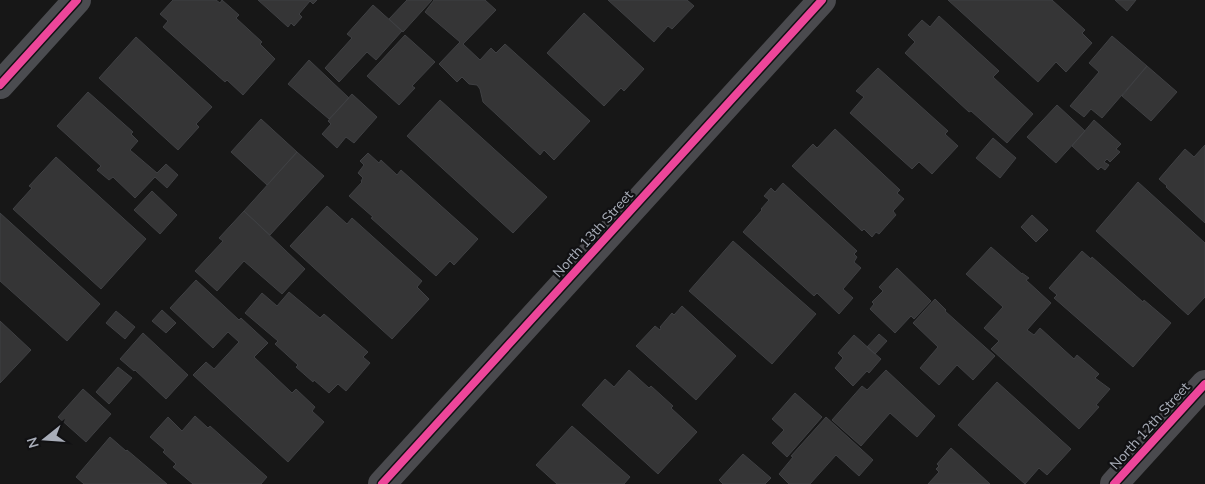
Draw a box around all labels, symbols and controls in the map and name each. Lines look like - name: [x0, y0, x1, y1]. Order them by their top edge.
- street label: North 13th Street: [549, 186, 637, 282]
- street label: North 12th Street: [1106, 378, 1194, 474]
- north arrow: [20, 414, 70, 464]
- text: N: [22, 435, 44, 450]

